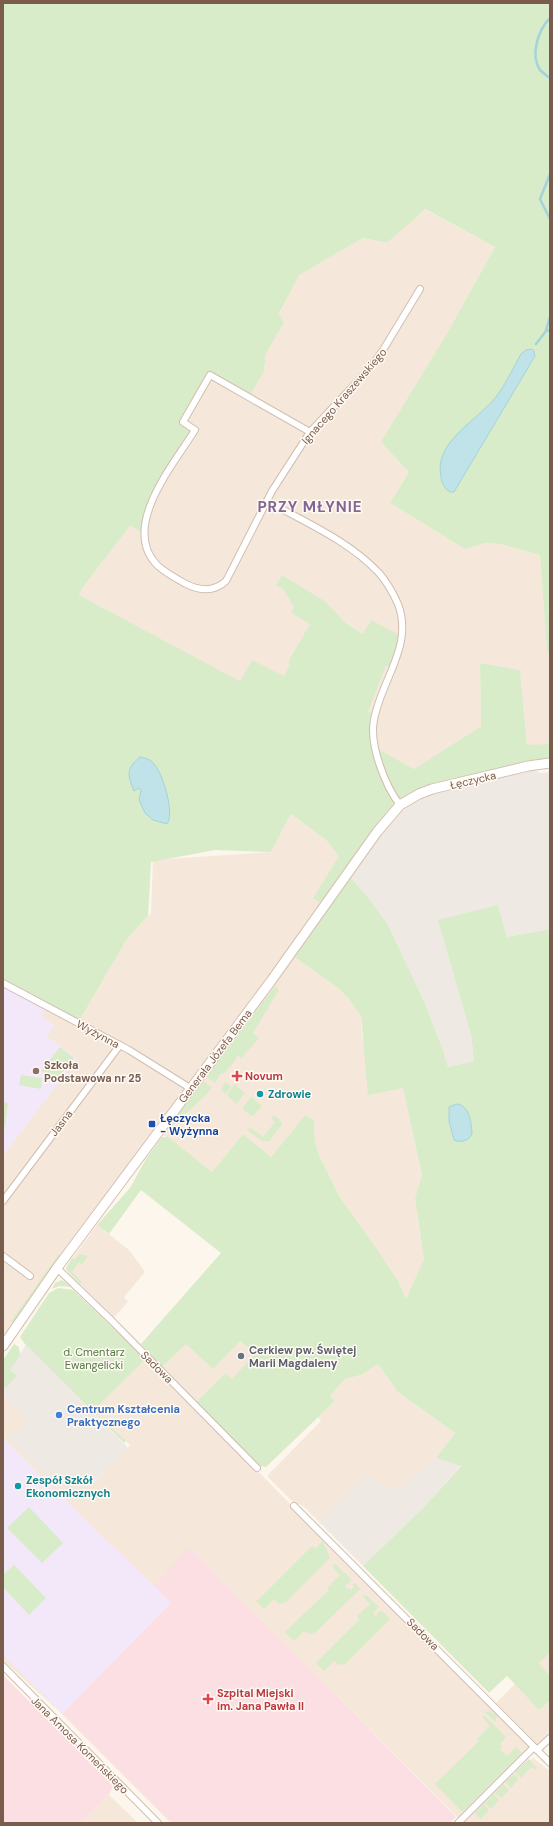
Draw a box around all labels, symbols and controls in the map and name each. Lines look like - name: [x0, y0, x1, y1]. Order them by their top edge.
- street label: Ignacego Kraszewskiego: [298, 345, 390, 447]
- district label: PRZY MŁYNIE: [257, 497, 363, 517]
- street label: Łęczycka: [449, 768, 497, 792]
- street label: Generała Józefa Bema: [175, 1007, 255, 1105]
- street label: Wyżynna: [74, 1017, 122, 1051]
- place label: Szkoła Podstawowa nr 25: [44, 1058, 142, 1085]
- marker: Szkoła Podstawowa nr 25: [31, 1066, 41, 1076]
- place label: Novum: [245, 1069, 283, 1083]
- marker: Novum: [232, 1071, 242, 1081]
- place label: Zdrowie: [268, 1087, 312, 1101]
- marker: Zdrowie: [255, 1089, 265, 1099]
- street label: Jasna: [47, 1107, 75, 1139]
- place label: Łęczycka - Wyżynna: [160, 1111, 219, 1138]
- marker: Łęczycka - Wyżynna: [147, 1119, 157, 1129]
- place label: Cerkiew pw. Świętej Marii Magdaleny: [249, 1343, 356, 1370]
- park label: d. Cmentarz Ewangelicki: [63, 1345, 125, 1372]
- street label: Sadowa: [138, 1348, 176, 1386]
- marker: Cerkiew pw. Świętej Marii Magdaleny: [236, 1351, 246, 1361]
- place label: Centrum Kształcenia Praktycznego: [67, 1402, 180, 1429]
- marker: Centrum Kształcenia Praktycznego: [54, 1410, 64, 1420]
- place label: Zespół Szkół Ekonomicznych: [26, 1473, 110, 1500]
- marker: Zespół Szkół Ekonomicznych: [13, 1481, 23, 1491]
- street label: Sadowa: [404, 1615, 442, 1653]
- place label: Szpital Miejski im. Jana Pawła II: [217, 1686, 304, 1713]
- street label: Jana Amosa Komeńskiego: [28, 1693, 132, 1797]
- marker: Szpital Miejski im. Jana Pawła II: [202, 1693, 214, 1705]

